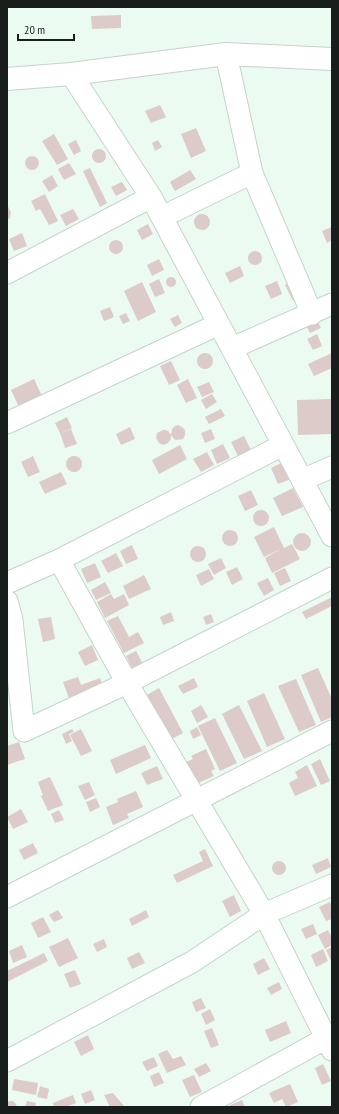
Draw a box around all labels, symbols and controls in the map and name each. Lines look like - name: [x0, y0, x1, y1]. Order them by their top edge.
- scale bar: [18, 16, 74, 42]
- text: 20 m: [24, 22, 45, 37]

